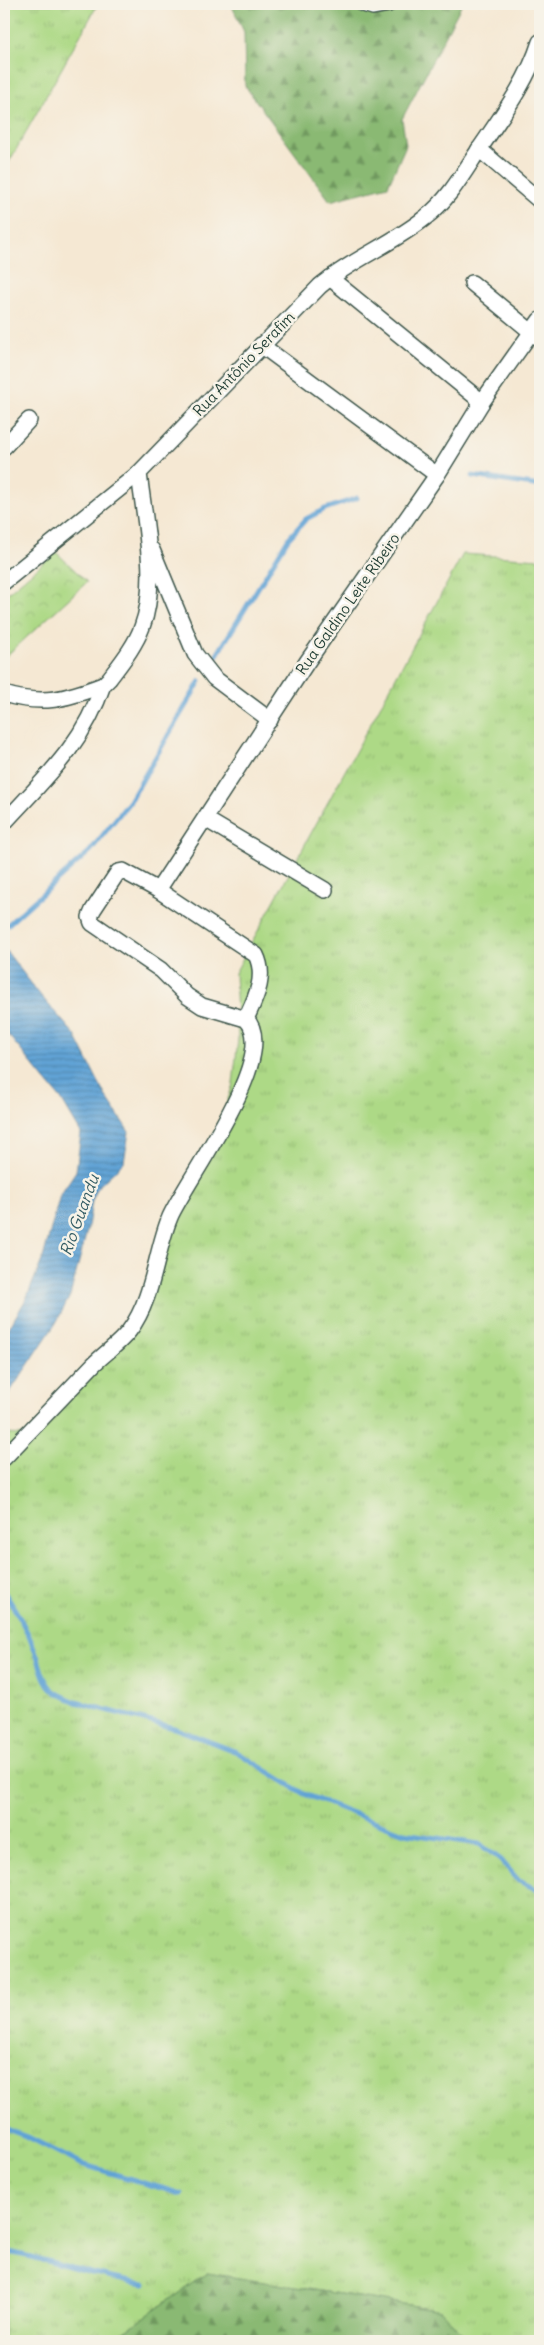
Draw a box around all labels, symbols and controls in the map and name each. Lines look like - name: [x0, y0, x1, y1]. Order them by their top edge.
- street label: Rua Antônio Serafim: [189, 307, 299, 420]
- street label: Rua Galdino Leite Ribeiro: [291, 529, 404, 678]
- water label: Rio Guandu: [55, 1170, 103, 1258]

